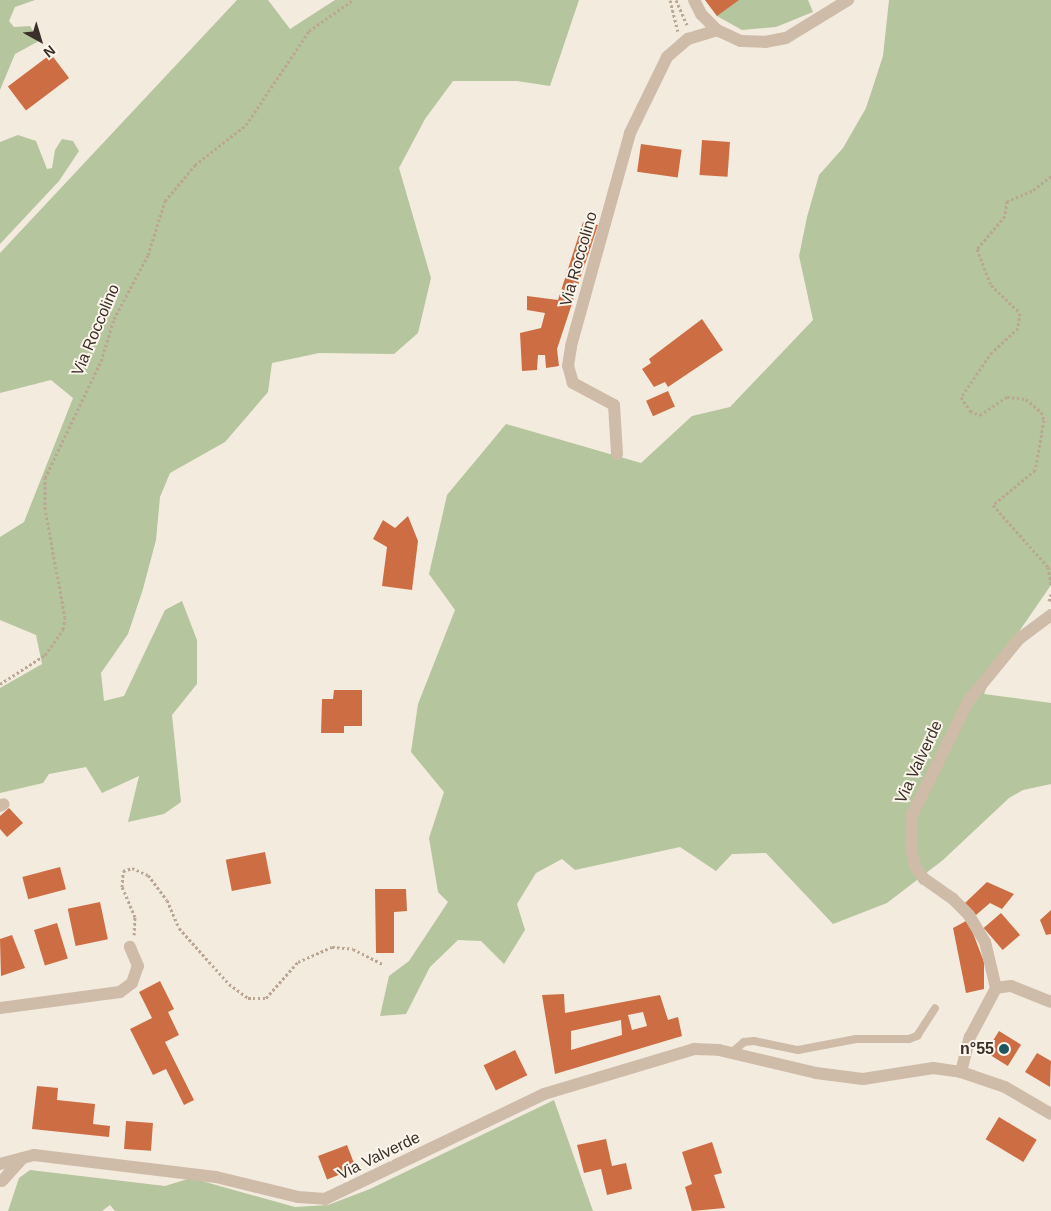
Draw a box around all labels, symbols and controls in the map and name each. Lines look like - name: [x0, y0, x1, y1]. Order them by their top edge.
- north arrow: [15, 15, 65, 65]
- text: N: [40, 42, 58, 61]
- street label: Via Roccolino: [556, 209, 602, 309]
- street label: Via Roccolino: [68, 281, 124, 379]
- street label: Via Valverde: [891, 718, 947, 806]
- place label: n°55: [960, 1039, 994, 1059]
- marker: n°55: [998, 1043, 1010, 1055]
- street label: Via Valverde: [335, 1128, 423, 1184]

